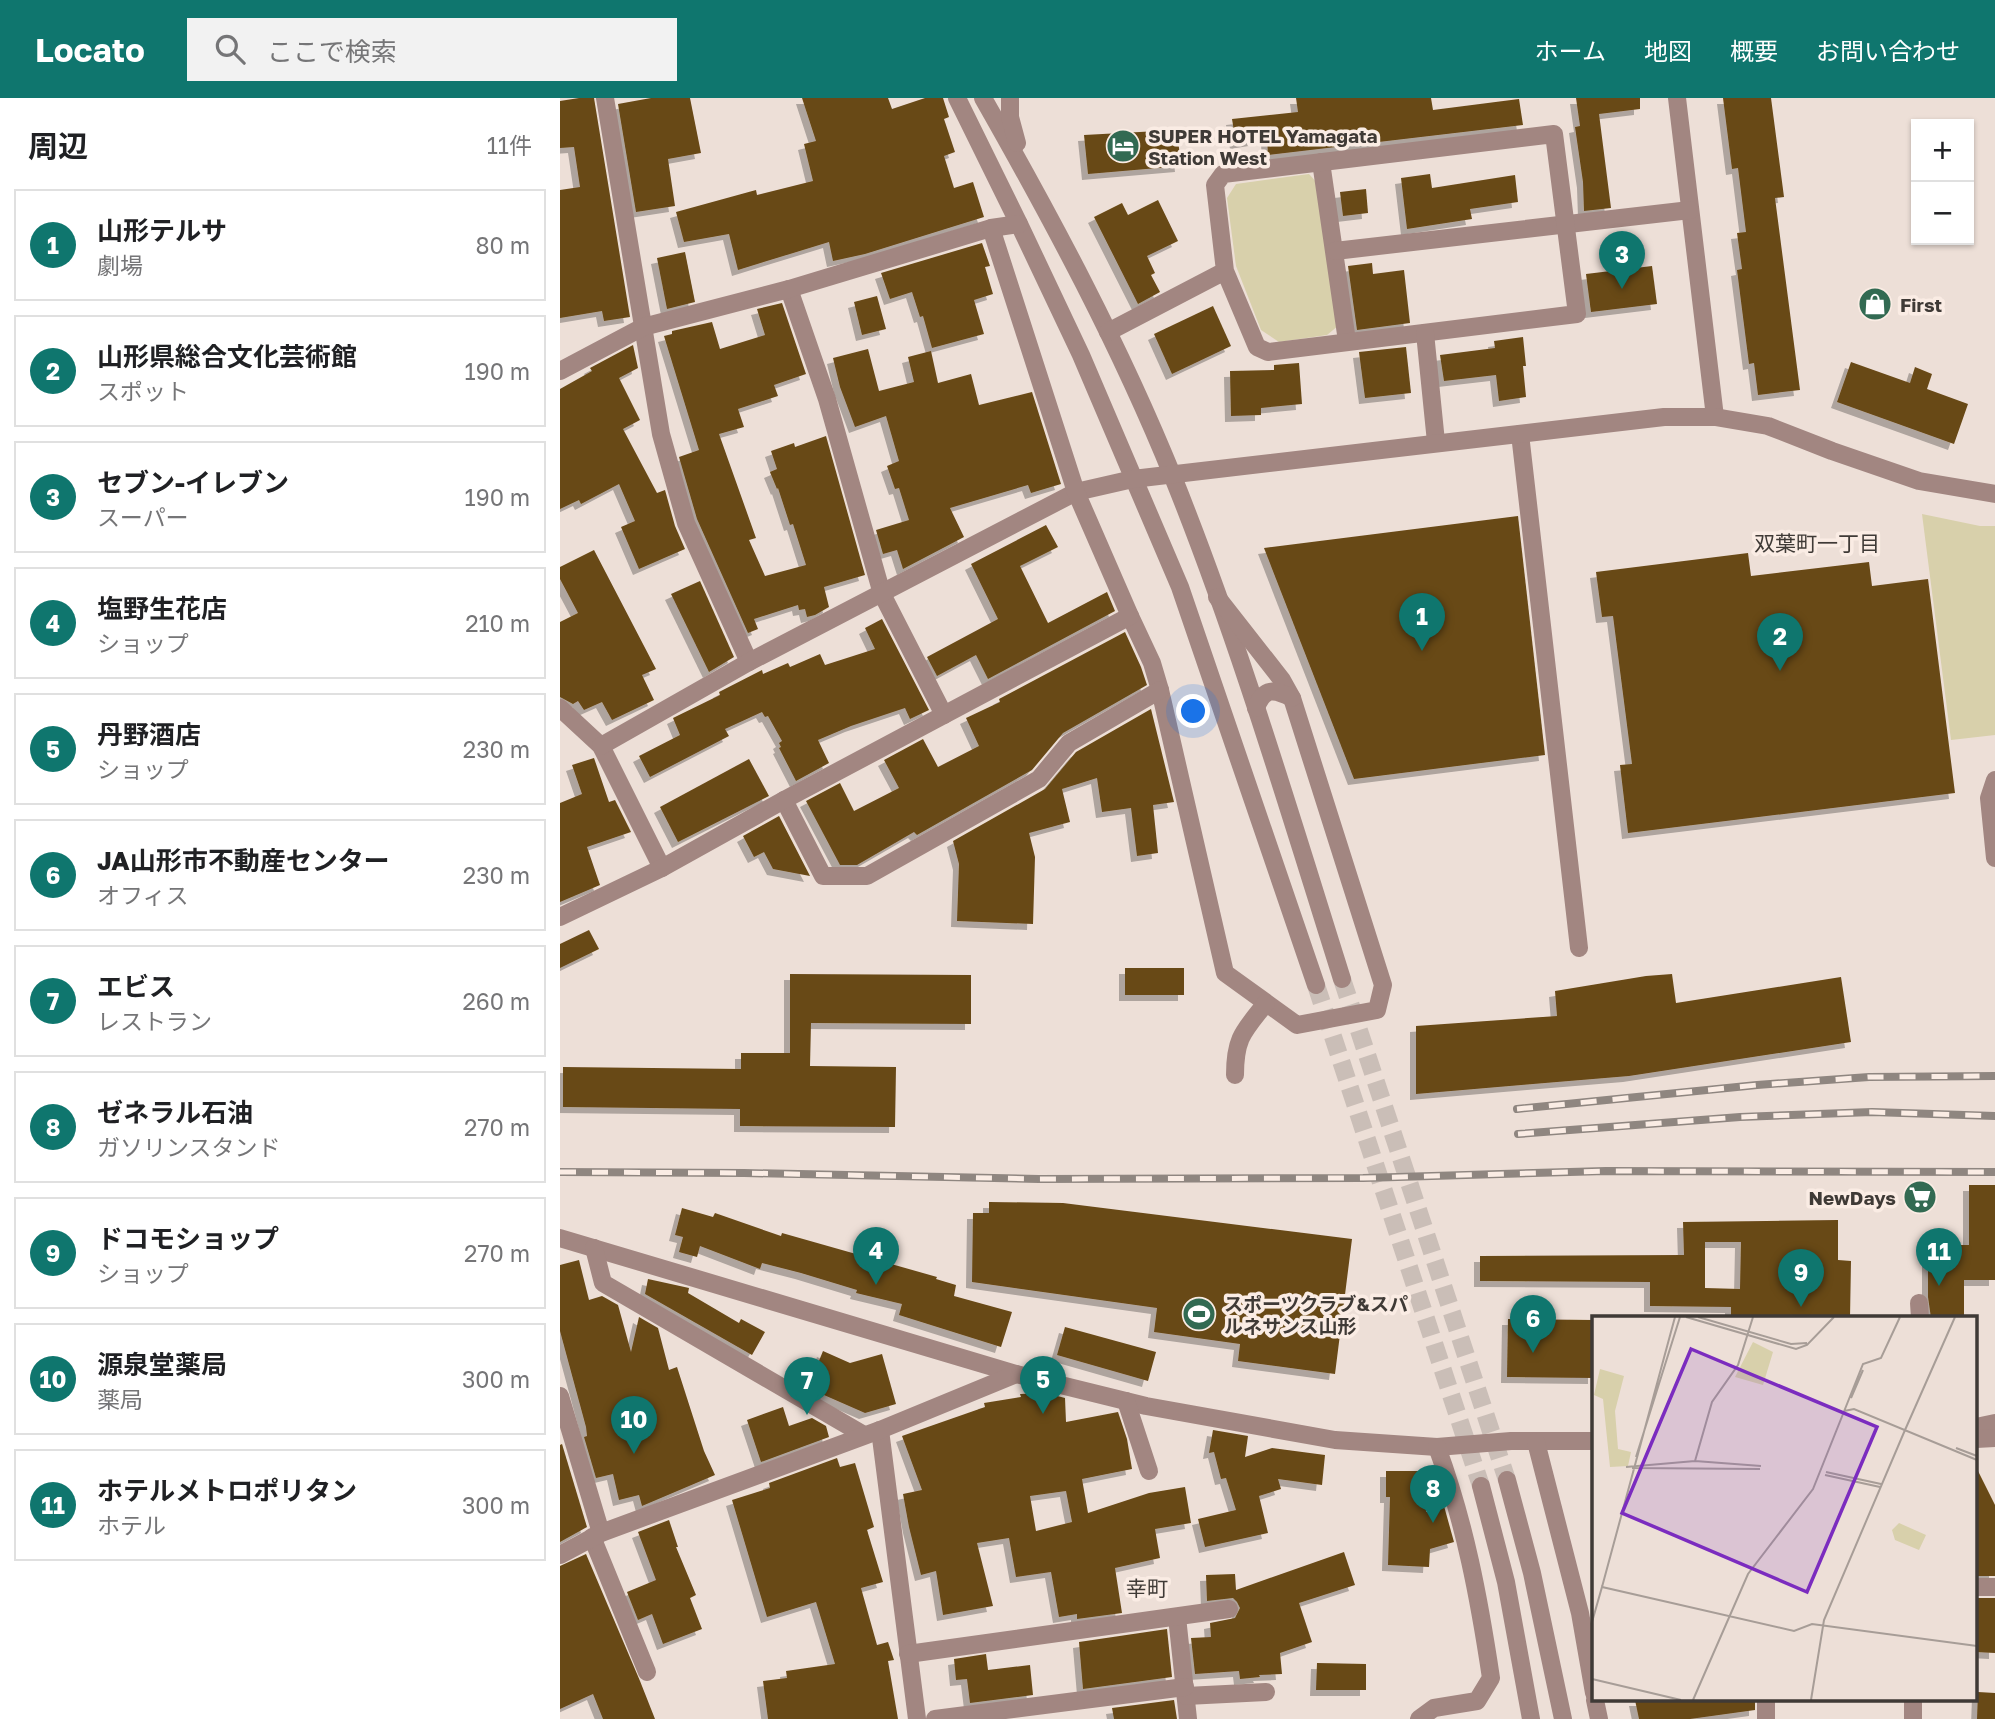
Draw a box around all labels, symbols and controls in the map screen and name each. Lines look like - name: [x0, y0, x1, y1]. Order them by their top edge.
- search box: [187, 18, 677, 81]
- text: Locato: [35, 30, 145, 69]
- icon: search: [211, 30, 249, 68]
- text: ここで検索: [267, 36, 397, 67]
- text: ホーム: [1535, 36, 1606, 65]
- text: 地図: [1644, 36, 1692, 65]
- text: 概要: [1730, 36, 1778, 65]
- text: お問い合わせ: [1816, 36, 1960, 65]
- map controls: [1911, 119, 1974, 245]
- button: +: [1911, 119, 1974, 182]
- place label: SUPER HOTEL Yamagata Station West: [1148, 124, 1378, 169]
- hotel icon: SUPER HOTEL Yamagata Station West: [1104, 127, 1142, 165]
- text: 周辺: [28, 128, 88, 164]
- text: 11件: [487, 131, 532, 159]
- button: −: [1911, 182, 1974, 245]
- text: 山形テルサ: [97, 215, 227, 246]
- text: 1: [47, 231, 59, 259]
- text: 80 m: [476, 231, 530, 259]
- pin: 3: [1599, 231, 1645, 289]
- text: 劇場: [97, 251, 143, 279]
- shop icon: First: [1856, 285, 1894, 323]
- place label: First: [1900, 293, 1942, 316]
- text: 山形県総合文化芸術館: [97, 341, 357, 372]
- text: 2: [46, 357, 60, 385]
- text: 190 m: [465, 357, 530, 385]
- text: スポット: [97, 377, 189, 405]
- text: セブン-イレブン: [97, 467, 289, 498]
- text: 3: [46, 483, 60, 511]
- text: 190 m: [465, 483, 530, 511]
- text: スーパー: [97, 503, 189, 531]
- district label: 双葉町一丁目: [1754, 530, 1880, 556]
- text: 塩野生花店: [97, 593, 227, 624]
- pin: 1: [1399, 593, 1445, 651]
- text: 4: [46, 609, 60, 637]
- text: 210 m: [465, 609, 530, 637]
- pin: 2: [1757, 613, 1803, 671]
- text: ショップ: [97, 629, 189, 657]
- your location: [1176, 694, 1210, 728]
- text: 丹野酒店: [97, 719, 201, 750]
- text: 5: [46, 735, 60, 763]
- text: 230 m: [463, 735, 530, 763]
- text: ショップ: [97, 755, 189, 783]
- text: JA山形市不動産センター: [97, 845, 390, 876]
- text: 6: [46, 861, 60, 889]
- text: 230 m: [463, 861, 530, 889]
- text: オフィス: [97, 881, 189, 909]
- text: エビス: [97, 971, 175, 1002]
- text: 7: [47, 987, 59, 1015]
- text: 260 m: [462, 987, 530, 1015]
- text: レストラン: [97, 1007, 212, 1035]
- text: ゼネラル石油: [97, 1097, 253, 1128]
- text: 8: [46, 1113, 60, 1141]
- text: 270 m: [464, 1113, 530, 1141]
- text: ガソリンスタンド: [97, 1133, 281, 1161]
- supermarket icon: NewDays: [1901, 1178, 1939, 1216]
- place label: NewDays: [1809, 1186, 1896, 1209]
- text: ドコモショップ: [97, 1223, 279, 1254]
- pin: 4: [853, 1227, 899, 1285]
- pin: 11: [1916, 1228, 1962, 1286]
- text: 9: [46, 1239, 60, 1267]
- text: 270 m: [464, 1239, 530, 1267]
- pin: 9: [1778, 1249, 1824, 1307]
- text: ショップ: [97, 1259, 189, 1287]
- place label: スポーツクラブ&スパ ルネサンス山形: [1224, 1292, 1408, 1337]
- sports icon: スポーツクラブ&スパ ルネサンス山形: [1180, 1295, 1218, 1333]
- pin: 6: [1510, 1295, 1556, 1353]
- inset map: [1592, 1316, 1978, 1702]
- text: 源泉堂薬局: [97, 1349, 227, 1380]
- pin: 5: [1020, 1356, 1066, 1414]
- pin: 7: [784, 1357, 830, 1415]
- text: 10: [40, 1365, 66, 1393]
- text: 300 m: [462, 1365, 530, 1393]
- text: 薬局: [97, 1385, 143, 1413]
- pin: 10: [611, 1396, 657, 1454]
- pin: 8: [1410, 1465, 1456, 1523]
- text: ホテルメトロポリタン: [97, 1475, 357, 1506]
- text: 11: [41, 1491, 65, 1519]
- text: 300 m: [462, 1491, 530, 1519]
- text: ホテル: [97, 1511, 166, 1539]
- district label: 幸町: [1126, 1575, 1168, 1601]

